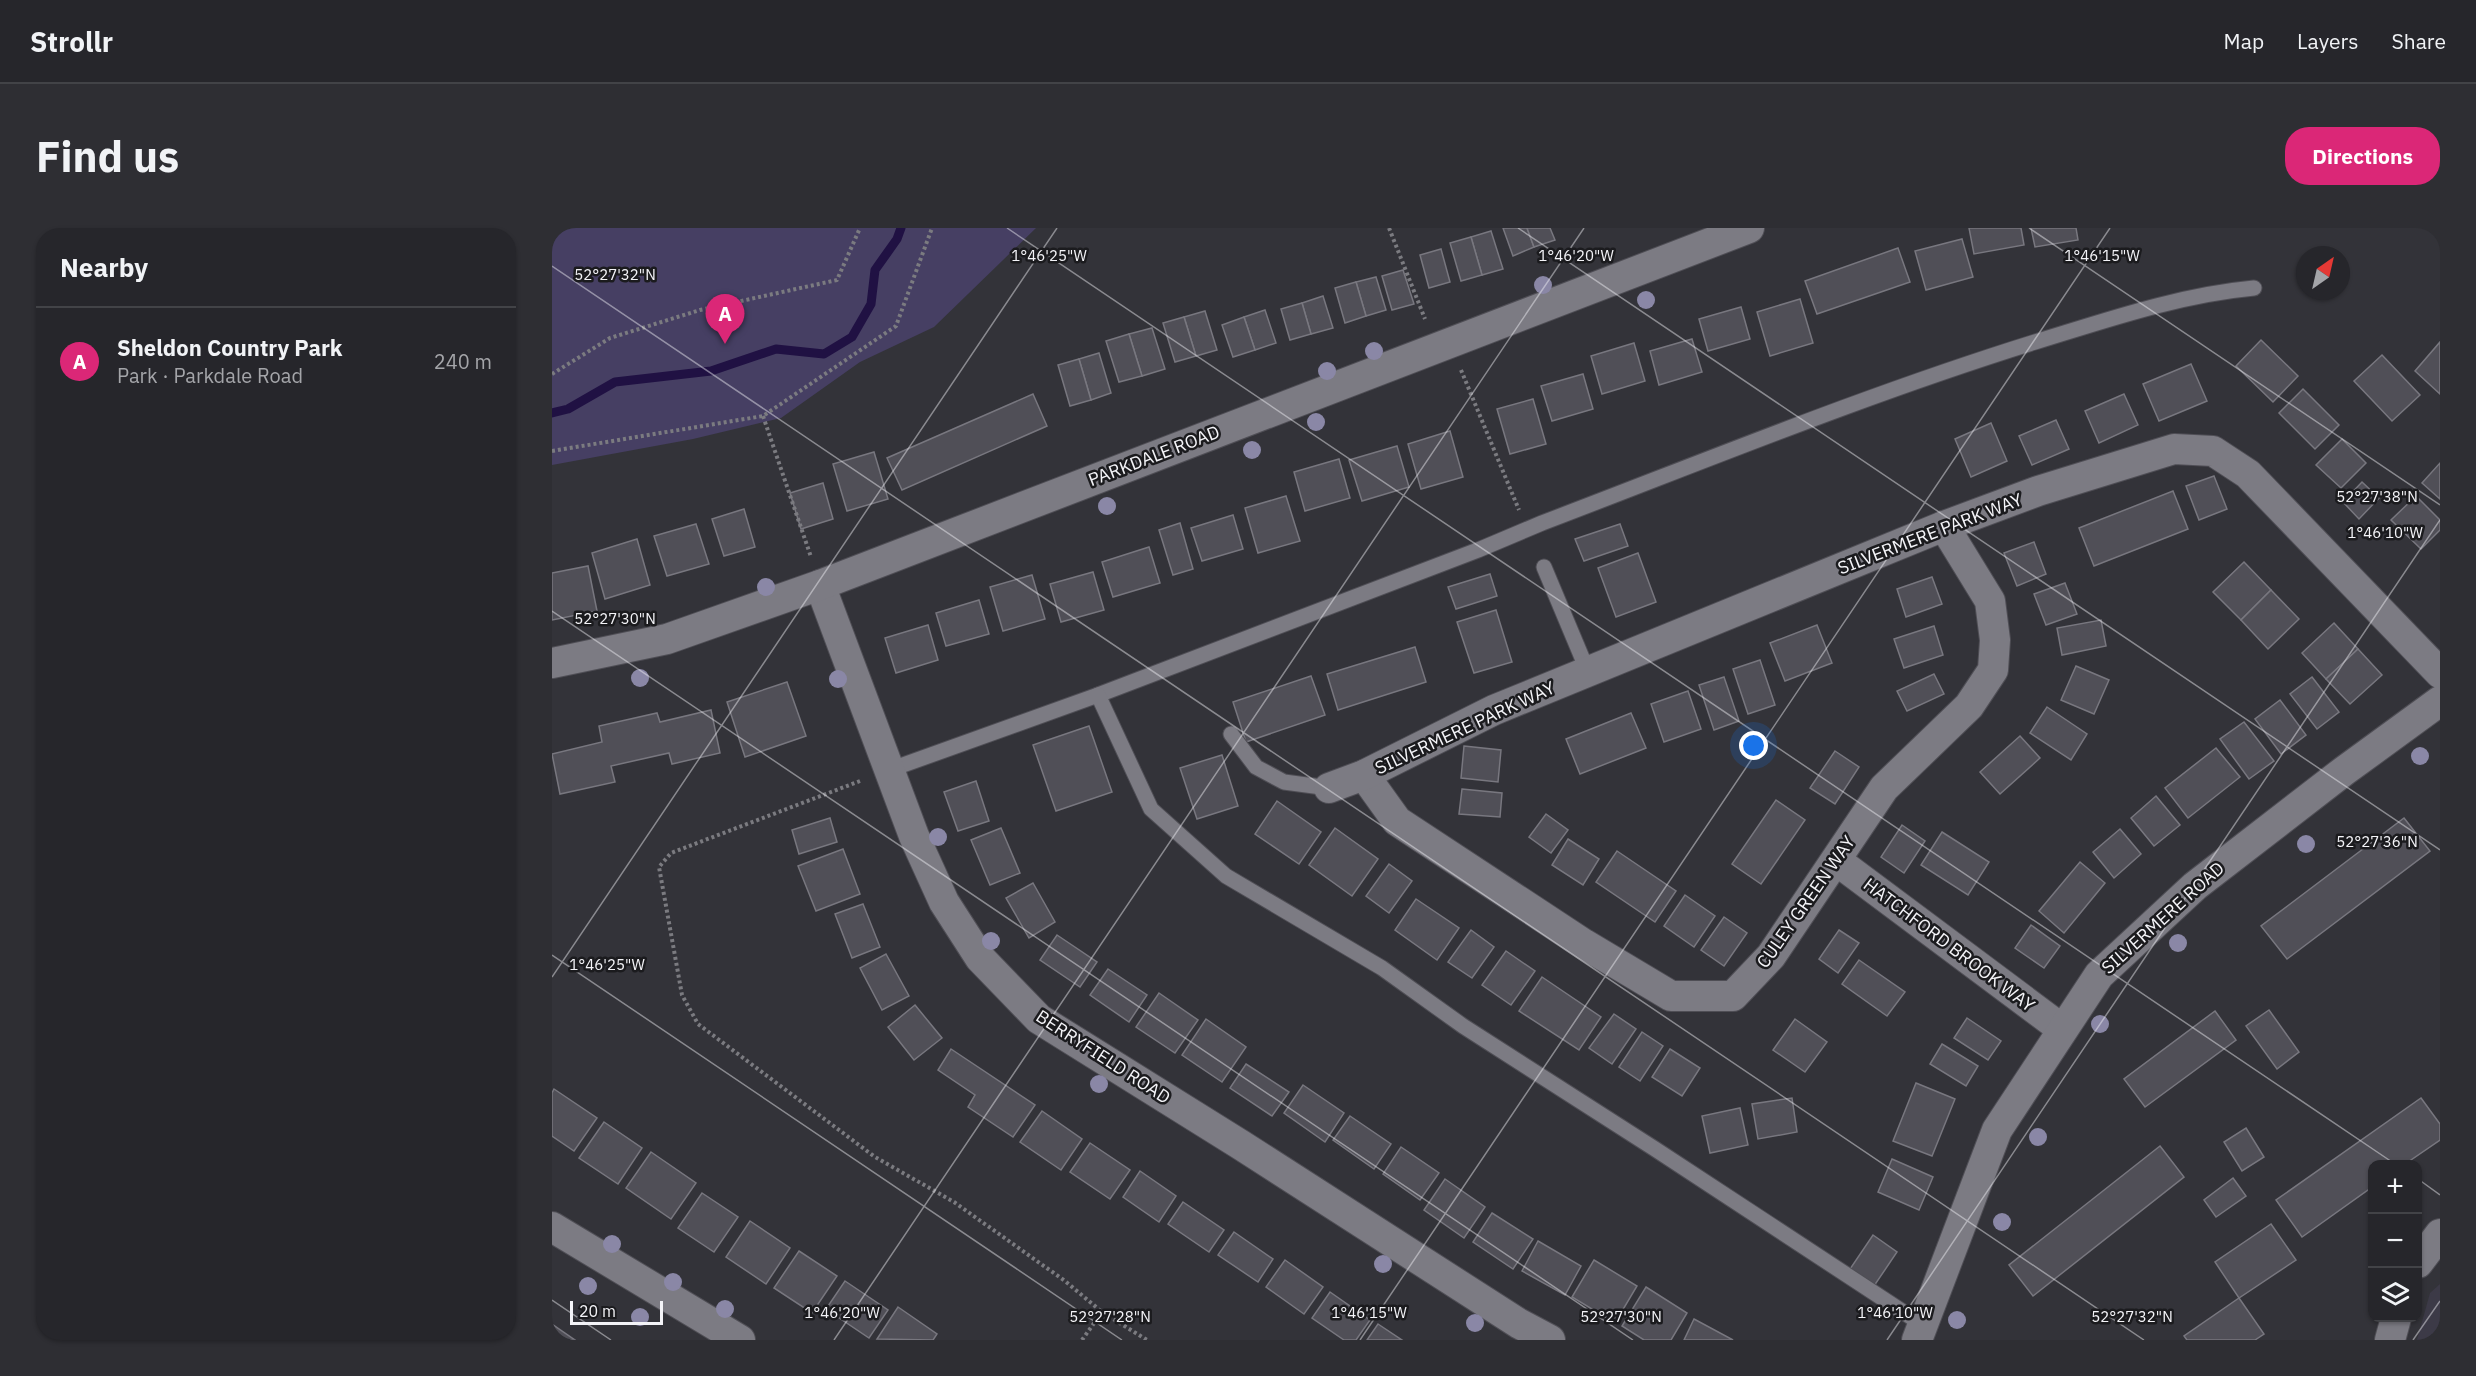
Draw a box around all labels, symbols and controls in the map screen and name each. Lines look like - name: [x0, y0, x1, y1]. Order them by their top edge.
- text: Strollr: [30, 23, 113, 60]
- text: Map: [2224, 27, 2264, 55]
- text: Layers: [2297, 27, 2359, 55]
- text: Share: [2392, 27, 2446, 55]
- button: Directions: [2285, 127, 2440, 185]
- text: Find us: [36, 129, 179, 184]
- text: 1°46'25"W: [1011, 246, 1087, 265]
- text: 1°46'20"W: [1538, 246, 1614, 265]
- text: 1°46'15"W: [2064, 246, 2140, 265]
- north arrow: [2296, 246, 2350, 300]
- text: Nearby: [60, 250, 148, 284]
- text: 52°27'32"N: [574, 265, 656, 284]
- pin: A: [706, 294, 744, 344]
- text: Sheldon Country Park: [117, 333, 343, 362]
- text: A: [73, 348, 86, 375]
- text: 240 m: [434, 348, 492, 375]
- text: Park · Parkdale Road: [117, 362, 303, 389]
- street label: PARKDALE ROAD: [1085, 420, 1223, 491]
- text: 52°27'38"N: [2336, 487, 2418, 506]
- street label: SILVERMERE PARK WAY: [1834, 488, 2026, 579]
- text: 1°46'10"W: [2347, 523, 2423, 542]
- text: 52°27'30"N: [574, 609, 656, 628]
- street label: SILVERMERE PARK WAY: [1371, 676, 1559, 779]
- your location: [1739, 731, 1768, 760]
- street label: CULEY GREEN WAY: [1751, 831, 1860, 972]
- text: 52°27'36"N: [2336, 832, 2418, 851]
- street label: SILVERMERE ROAD: [2097, 856, 2229, 979]
- street label: HATCHFORD BROOK WAY: [1859, 873, 2040, 1017]
- text: 1°46'25"W: [569, 955, 645, 974]
- street label: BERRYFIELD ROAD: [1032, 1004, 1175, 1109]
- map controls: [2368, 1160, 2422, 1322]
- button: +: [2368, 1160, 2422, 1214]
- button: −: [2368, 1214, 2422, 1268]
- button: layers: [2368, 1268, 2422, 1322]
- scale bar: [570, 1298, 663, 1326]
- text: 20 m: [579, 1301, 616, 1321]
- text: 1°46'20"W: [804, 1303, 880, 1322]
- text: 1°46'15"W: [1331, 1303, 1407, 1322]
- text: 1°46'10"W: [1857, 1303, 1933, 1322]
- text: 52°27'28"N: [1069, 1307, 1151, 1326]
- text: 52°27'30"N: [1580, 1307, 1662, 1326]
- text: 52°27'32"N: [2091, 1307, 2173, 1326]

